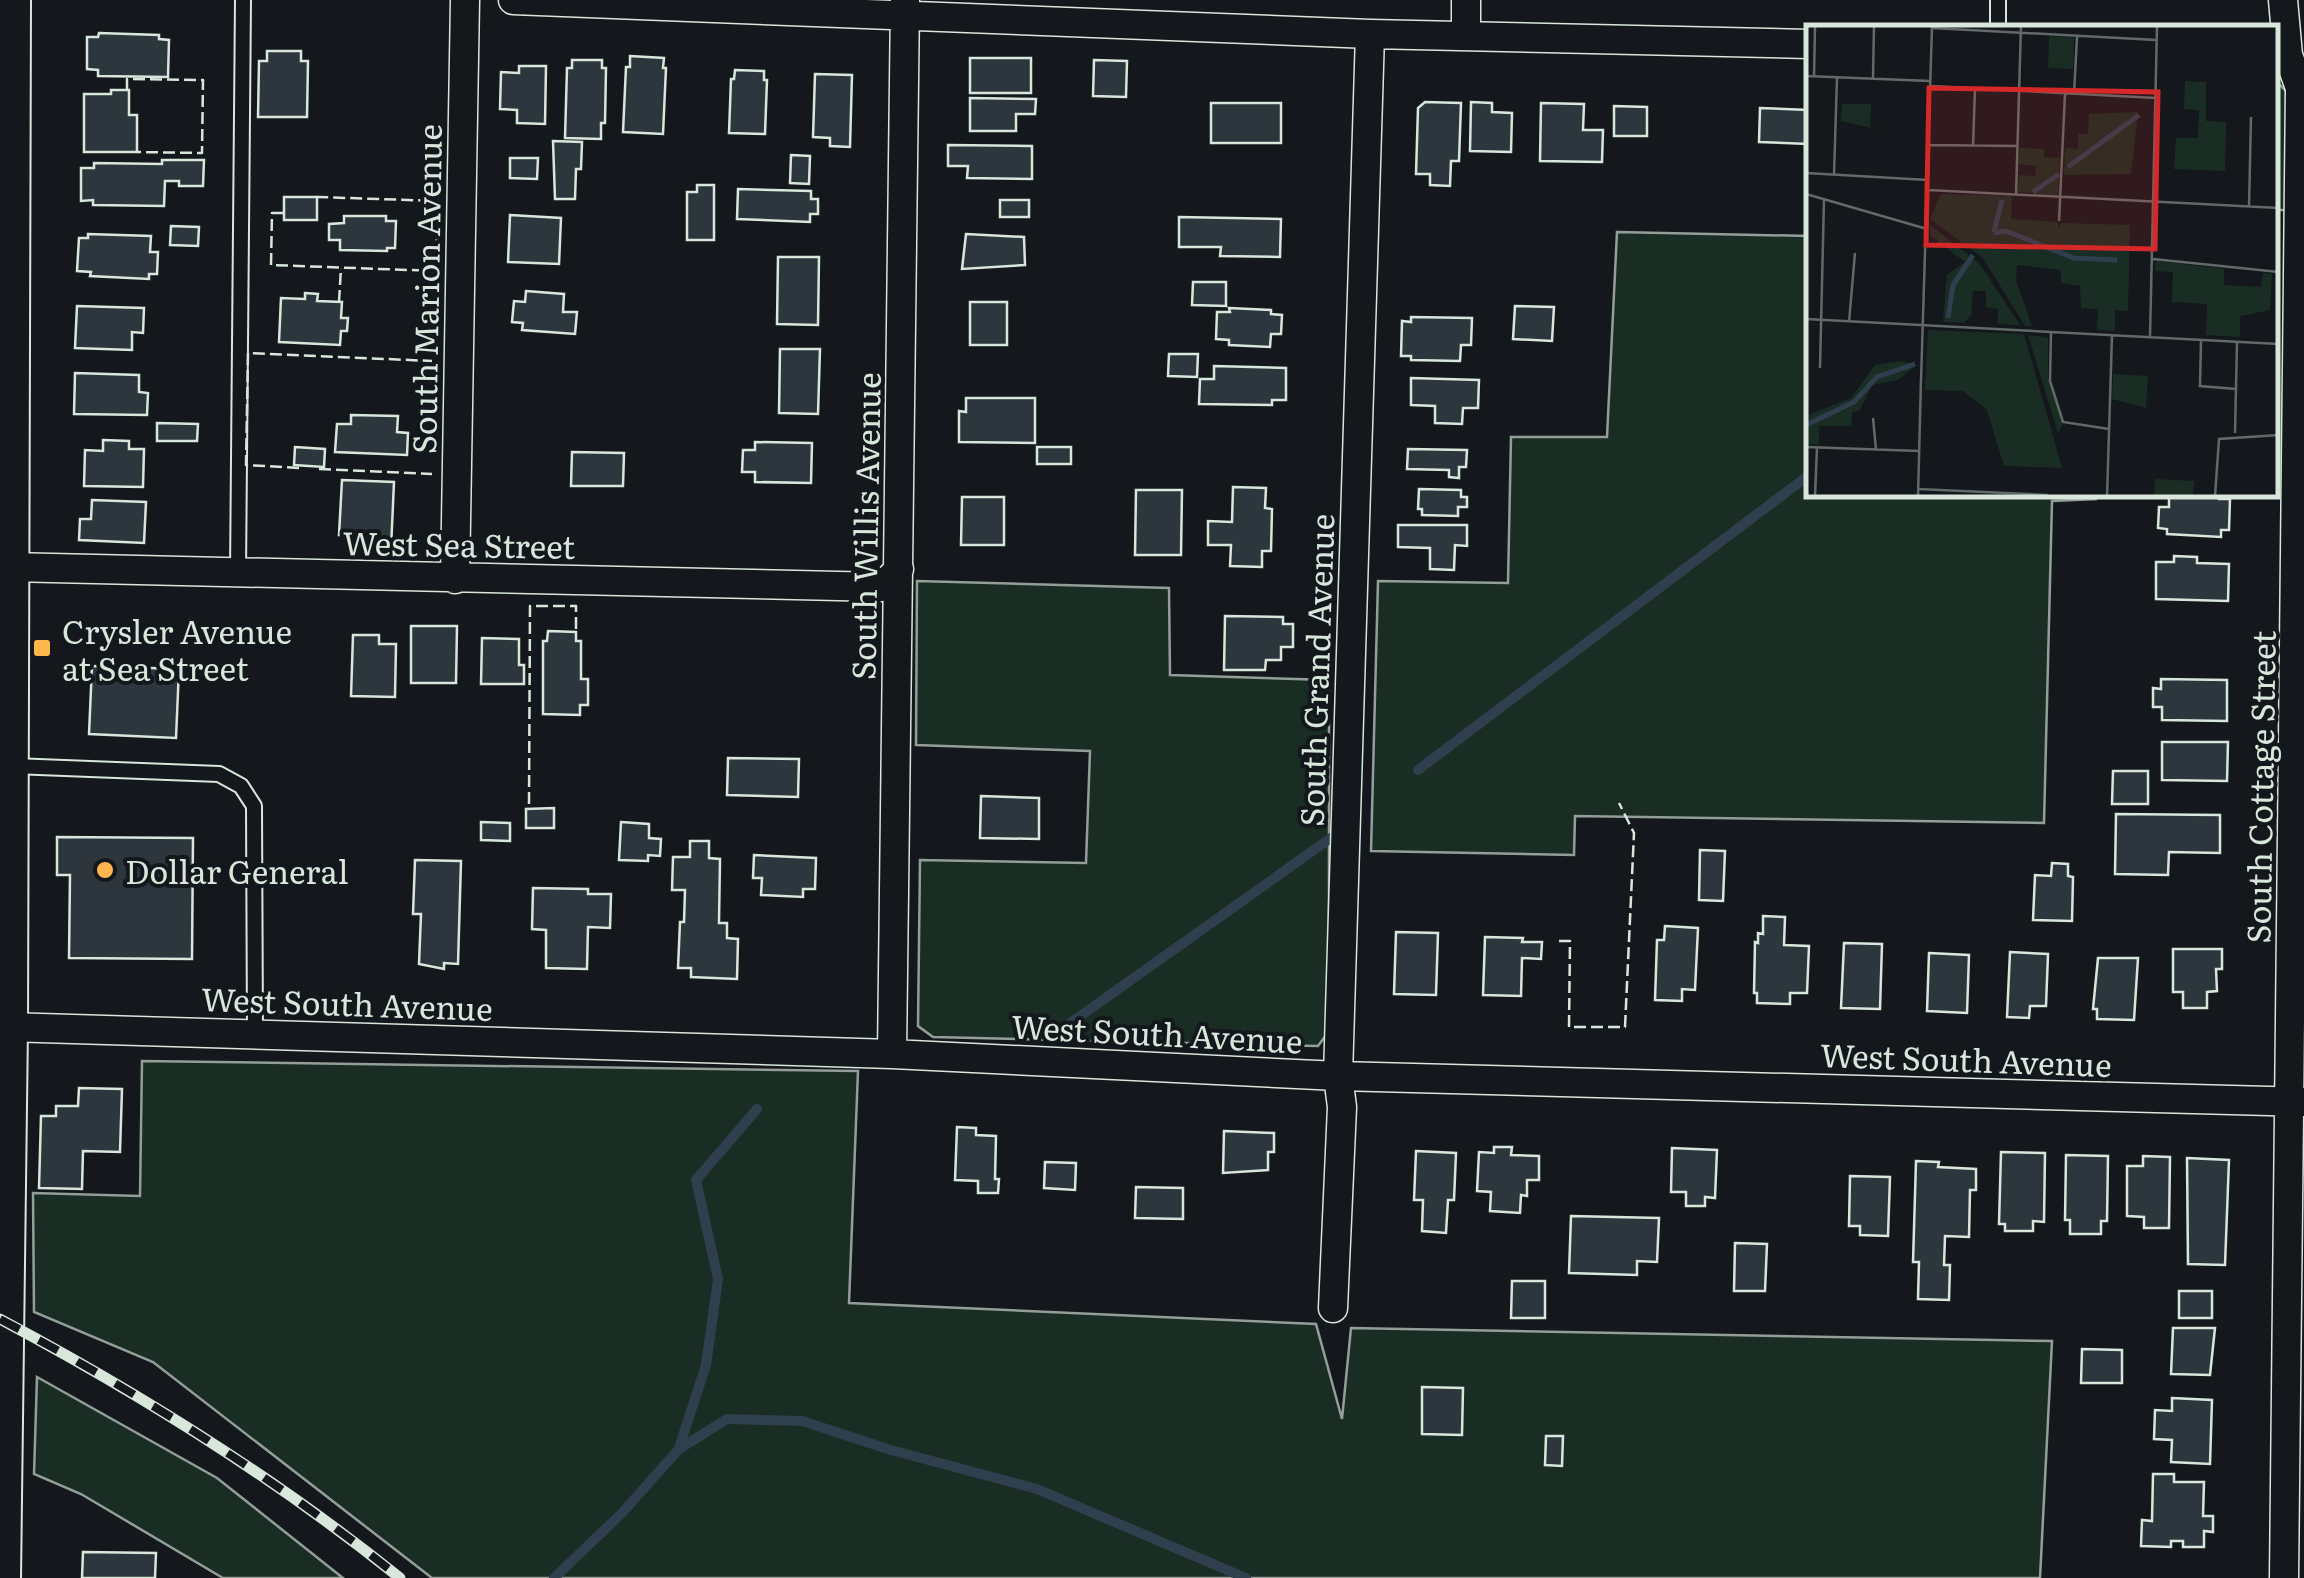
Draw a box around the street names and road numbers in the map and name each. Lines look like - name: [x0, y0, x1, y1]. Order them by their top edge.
- street label: South Marion Avenue: [398, 124, 452, 454]
- street label: South Willis Avenue: [837, 372, 891, 680]
- street label: South Grand Avenue: [1286, 513, 1344, 827]
- street label: West Sea Street: [342, 517, 576, 569]
- street label: South Cottage Street: [2232, 630, 2286, 944]
- street label: West South Avenue: [200, 973, 494, 1031]
- street label: West South Avenue: [1010, 1000, 1304, 1064]
- street label: West South Avenue: [1819, 1029, 2113, 1087]

